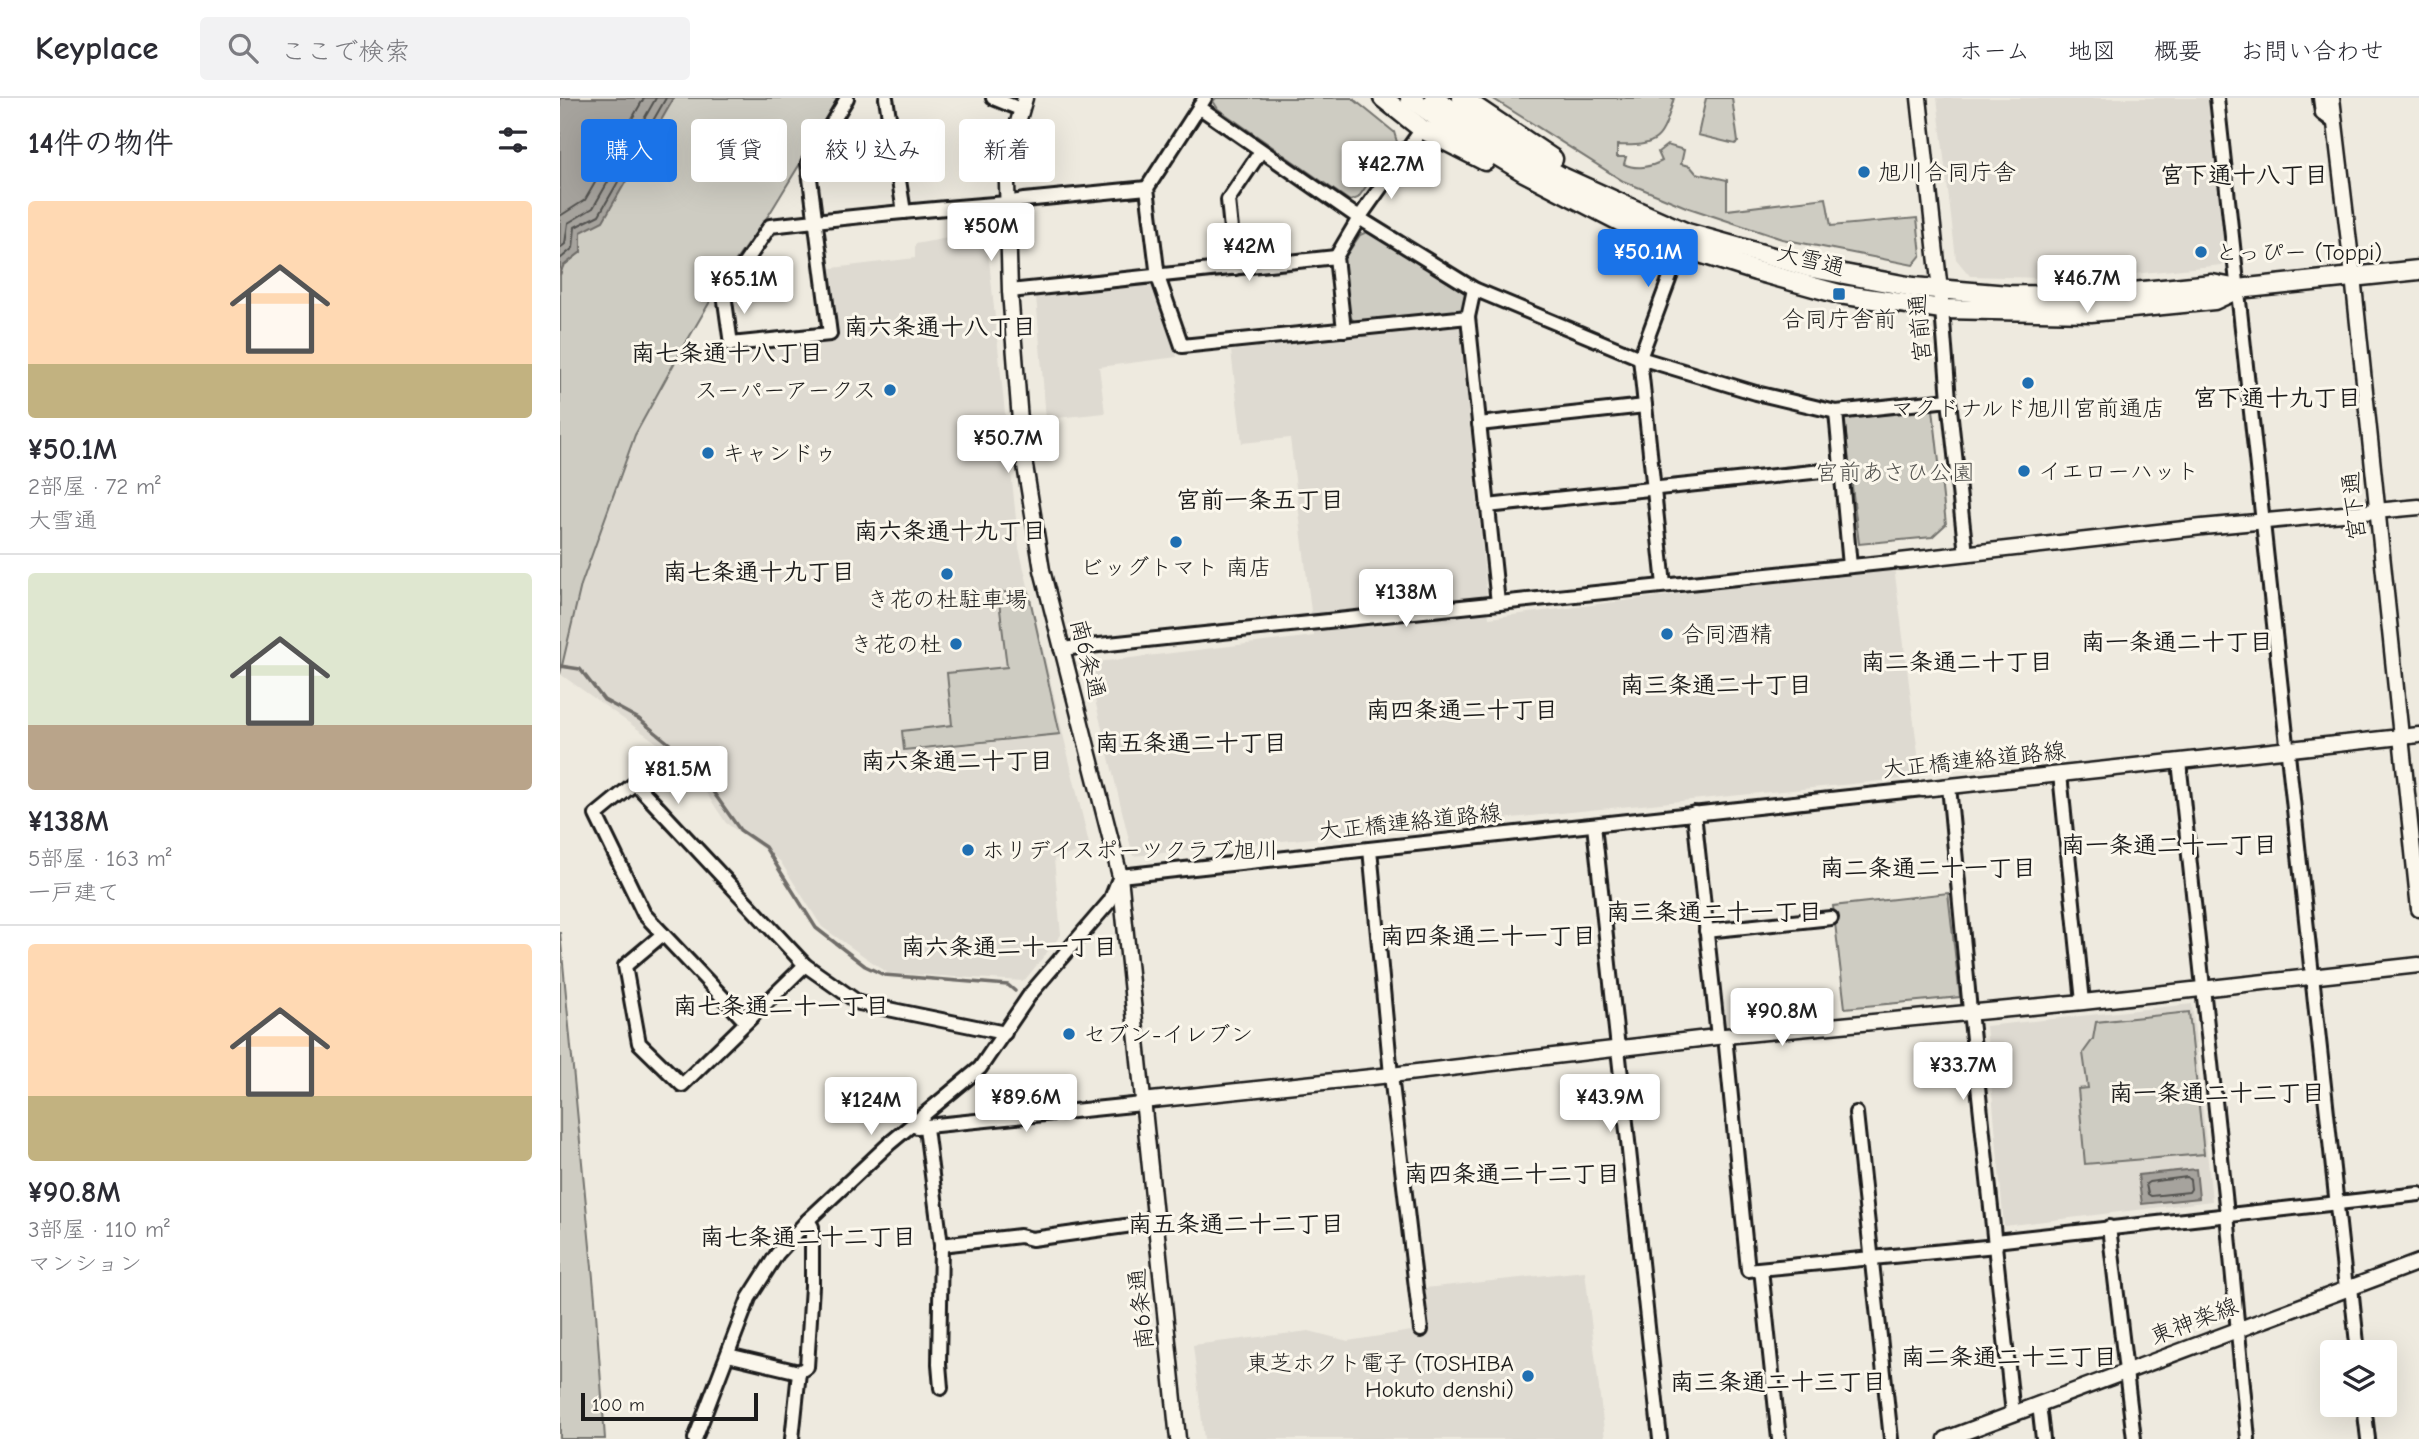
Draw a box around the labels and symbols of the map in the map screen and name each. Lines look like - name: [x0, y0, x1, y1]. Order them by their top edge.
- pin: ¥42.7M: [1334, 141, 1448, 201]
- place label: 旭川合同庁舎: [1878, 159, 2016, 186]
- district label: 宮下通十八丁目: [2160, 161, 2328, 189]
- marker: 旭川合同庁舎: [1856, 164, 1872, 180]
- pin: ¥50M: [950, 204, 1032, 263]
- pin: ¥42M: [1208, 223, 1290, 283]
- pin: ¥50.1M: [1591, 230, 1705, 289]
- street label: 大雪通: [1774, 239, 1848, 281]
- place label: とっぴー (Toppi): [2215, 239, 2382, 266]
- marker: とっぴー (Toppi): [2193, 244, 2209, 260]
- pin: ¥65.1M: [687, 256, 801, 316]
- pin: ¥46.7M: [2030, 256, 2144, 315]
- marker: 合同庁舎前: [1831, 286, 1847, 302]
- street label: 宮前通: [1904, 292, 1936, 364]
- place label: 合同庁舎前: [1782, 306, 1897, 333]
- district label: 南六条通十八丁目: [844, 313, 1036, 341]
- district label: 南七条通十八丁目: [631, 339, 823, 367]
- marker: マクドナルド旭川宮前通店: [2020, 375, 2036, 391]
- place label: スーパーアークス: [695, 377, 876, 404]
- marker: スーパーアークス: [882, 382, 898, 398]
- district label: 宮下通十九丁目: [2193, 384, 2361, 412]
- place label: マクドナルド旭川宮前通店: [1891, 395, 2165, 422]
- pin: ¥50.7M: [951, 416, 1065, 475]
- place label: キャンドゥ: [722, 440, 837, 467]
- marker: キャンドゥ: [700, 445, 716, 461]
- place label: イエローハット: [2038, 458, 2199, 485]
- park label: 宮前あさひ公園: [1815, 459, 1975, 486]
- marker: イエローハット: [2016, 463, 2032, 479]
- street label: 宮下通: [2337, 470, 2371, 542]
- district label: 宮前一条五丁目: [1176, 486, 1344, 514]
- district label: 南六条通十九丁目: [854, 517, 1046, 545]
- marker: ビッグトマト 南店: [1168, 534, 1184, 550]
- place label: ビッグトマト 南店: [1080, 554, 1272, 581]
- district label: 南七条通十九丁目: [663, 558, 855, 586]
- marker: き花の杜駐車場: [939, 566, 955, 582]
- pin: ¥138M: [1357, 570, 1455, 629]
- place label: き花の杜駐車場: [867, 586, 1028, 613]
- street label: 南6条通: [1065, 616, 1111, 702]
- place label: 合同酒精: [1681, 621, 1773, 648]
- marker: 合同酒精: [1659, 626, 1675, 642]
- district label: 南一条通二十丁目: [2081, 628, 2273, 656]
- place label: き花の杜: [850, 631, 942, 658]
- marker: き花の杜: [948, 636, 964, 652]
- district label: 南二条通二十丁目: [1861, 648, 2053, 676]
- district label: 南三条通二十丁目: [1620, 671, 1812, 699]
- district label: 南四条通二十丁目: [1366, 696, 1558, 724]
- district label: 南五条通二十丁目: [1095, 729, 1287, 757]
- street label: 大正橋連絡道路線: [1881, 737, 2067, 783]
- pin: ¥81.5M: [621, 746, 735, 806]
- district label: 南六条通二十丁目: [861, 747, 1053, 775]
- street label: 大正橋連絡道路線: [1317, 799, 1503, 845]
- district label: 南一条通二十一丁目: [2061, 831, 2277, 859]
- place label: ホリデイスポーツクラブ旭川: [982, 837, 1279, 864]
- marker: ホリデイスポーツクラブ旭川: [960, 842, 976, 858]
- district label: 南二条通二十一丁目: [1820, 854, 2036, 882]
- district label: 南三条通二十一丁目: [1606, 898, 1822, 926]
- district label: 南四条通二十一丁目: [1380, 922, 1596, 950]
- district label: 南六条通二十一丁目: [901, 933, 1117, 961]
- pin: ¥90.8M: [1725, 988, 1839, 1048]
- district label: 南七条通二十一丁目: [673, 992, 889, 1020]
- place label: セブン-イレブン: [1083, 1021, 1253, 1048]
- marker: セブン-イレブン: [1061, 1026, 1077, 1042]
- pin: ¥33.7M: [1906, 1042, 2020, 1102]
- pin: ¥89.6M: [969, 1074, 1083, 1134]
- pin: ¥43.9M: [1553, 1074, 1667, 1134]
- pin: ¥124M: [822, 1077, 920, 1137]
- district label: 南一条通二十二丁目: [2109, 1079, 2325, 1107]
- district label: 南四条通二十二丁目: [1404, 1160, 1620, 1188]
- district label: 南五条通二十二丁目: [1128, 1210, 1344, 1238]
- district label: 南七条通二十二丁目: [700, 1223, 916, 1251]
- street label: 南6条通: [1123, 1267, 1159, 1351]
- street label: 東神楽線: [2146, 1292, 2242, 1350]
- district label: 南二条通二十三丁目: [1901, 1343, 2117, 1371]
- place label: 東芝ホクト電子 (TOSHIBA Hokuto denshi): [1246, 1350, 1514, 1403]
- marker: 東芝ホクト電子 (TOSHIBA Hokuto denshi): [1520, 1368, 1536, 1384]
- district label: 南三条通二十三丁目: [1670, 1368, 1886, 1396]
- scale bar: [581, 1390, 758, 1422]

